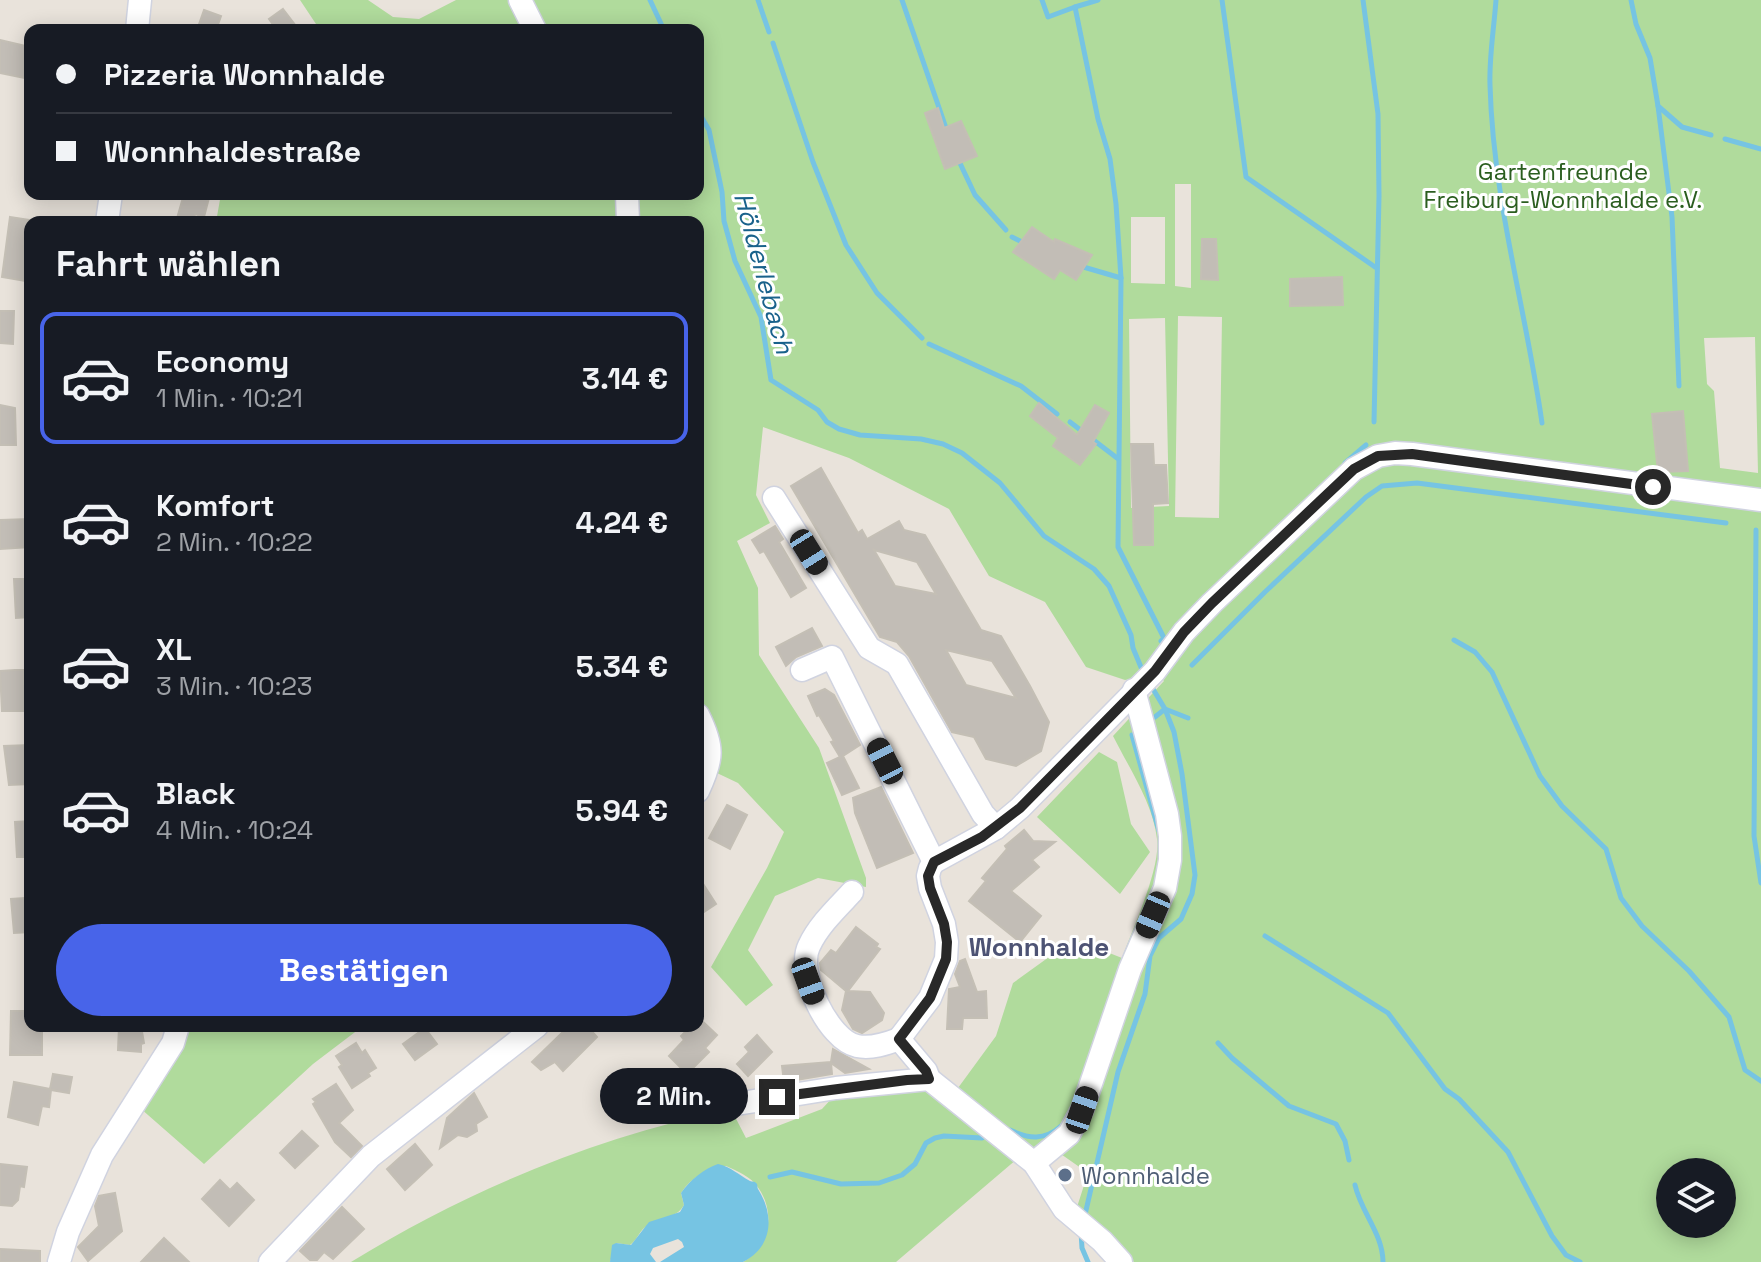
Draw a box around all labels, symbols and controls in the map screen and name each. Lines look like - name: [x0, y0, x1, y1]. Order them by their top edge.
- text: Pizzeria Wonnhalde: [104, 55, 385, 94]
- text: Wonnhaldestraße: [104, 132, 361, 171]
- park label: Gartenfreunde Freiburg-Wonnhalde e.V.: [1424, 156, 1702, 215]
- water label: Hölderlebach: [726, 188, 802, 359]
- text: Fahrt wählen: [56, 241, 281, 287]
- icon: car: [60, 342, 132, 414]
- text: Economy: [156, 342, 289, 381]
- text: 3.14 €: [582, 359, 668, 398]
- text: 1 Min. · 10:21: [156, 381, 303, 415]
- route start: [1635, 469, 1671, 505]
- icon: car: [60, 486, 132, 558]
- text: Komfort: [156, 486, 274, 525]
- text: 4.24 €: [576, 503, 668, 542]
- text: 2 Min. · 10:22: [156, 525, 313, 559]
- car: [786, 525, 832, 579]
- icon: car: [60, 630, 132, 702]
- text: XL: [156, 630, 192, 669]
- text: 5.34 €: [576, 647, 668, 686]
- text: 3 Min. · 10:23: [156, 669, 313, 703]
- car: [863, 734, 907, 788]
- icon: car: [60, 774, 132, 846]
- text: Black: [156, 774, 235, 813]
- text: 5.94 €: [576, 791, 668, 830]
- text: 4 Min. · 10:24: [156, 813, 313, 847]
- car: [1133, 888, 1173, 942]
- button: Bestätigen: [56, 924, 672, 1016]
- district label: Wonnhalde: [969, 930, 1109, 964]
- car: [789, 954, 827, 1008]
- callout: 2 Min.: [601, 1069, 749, 1125]
- text: 2 Min.: [636, 1079, 712, 1113]
- route end: [759, 1079, 795, 1115]
- car: [1063, 1083, 1101, 1137]
- map controls: [1656, 1158, 1736, 1238]
- button: layers: [1656, 1158, 1736, 1238]
- place label: Wonnhalde: [1081, 1160, 1210, 1191]
- marker: Wonnhalde: [1056, 1166, 1074, 1184]

